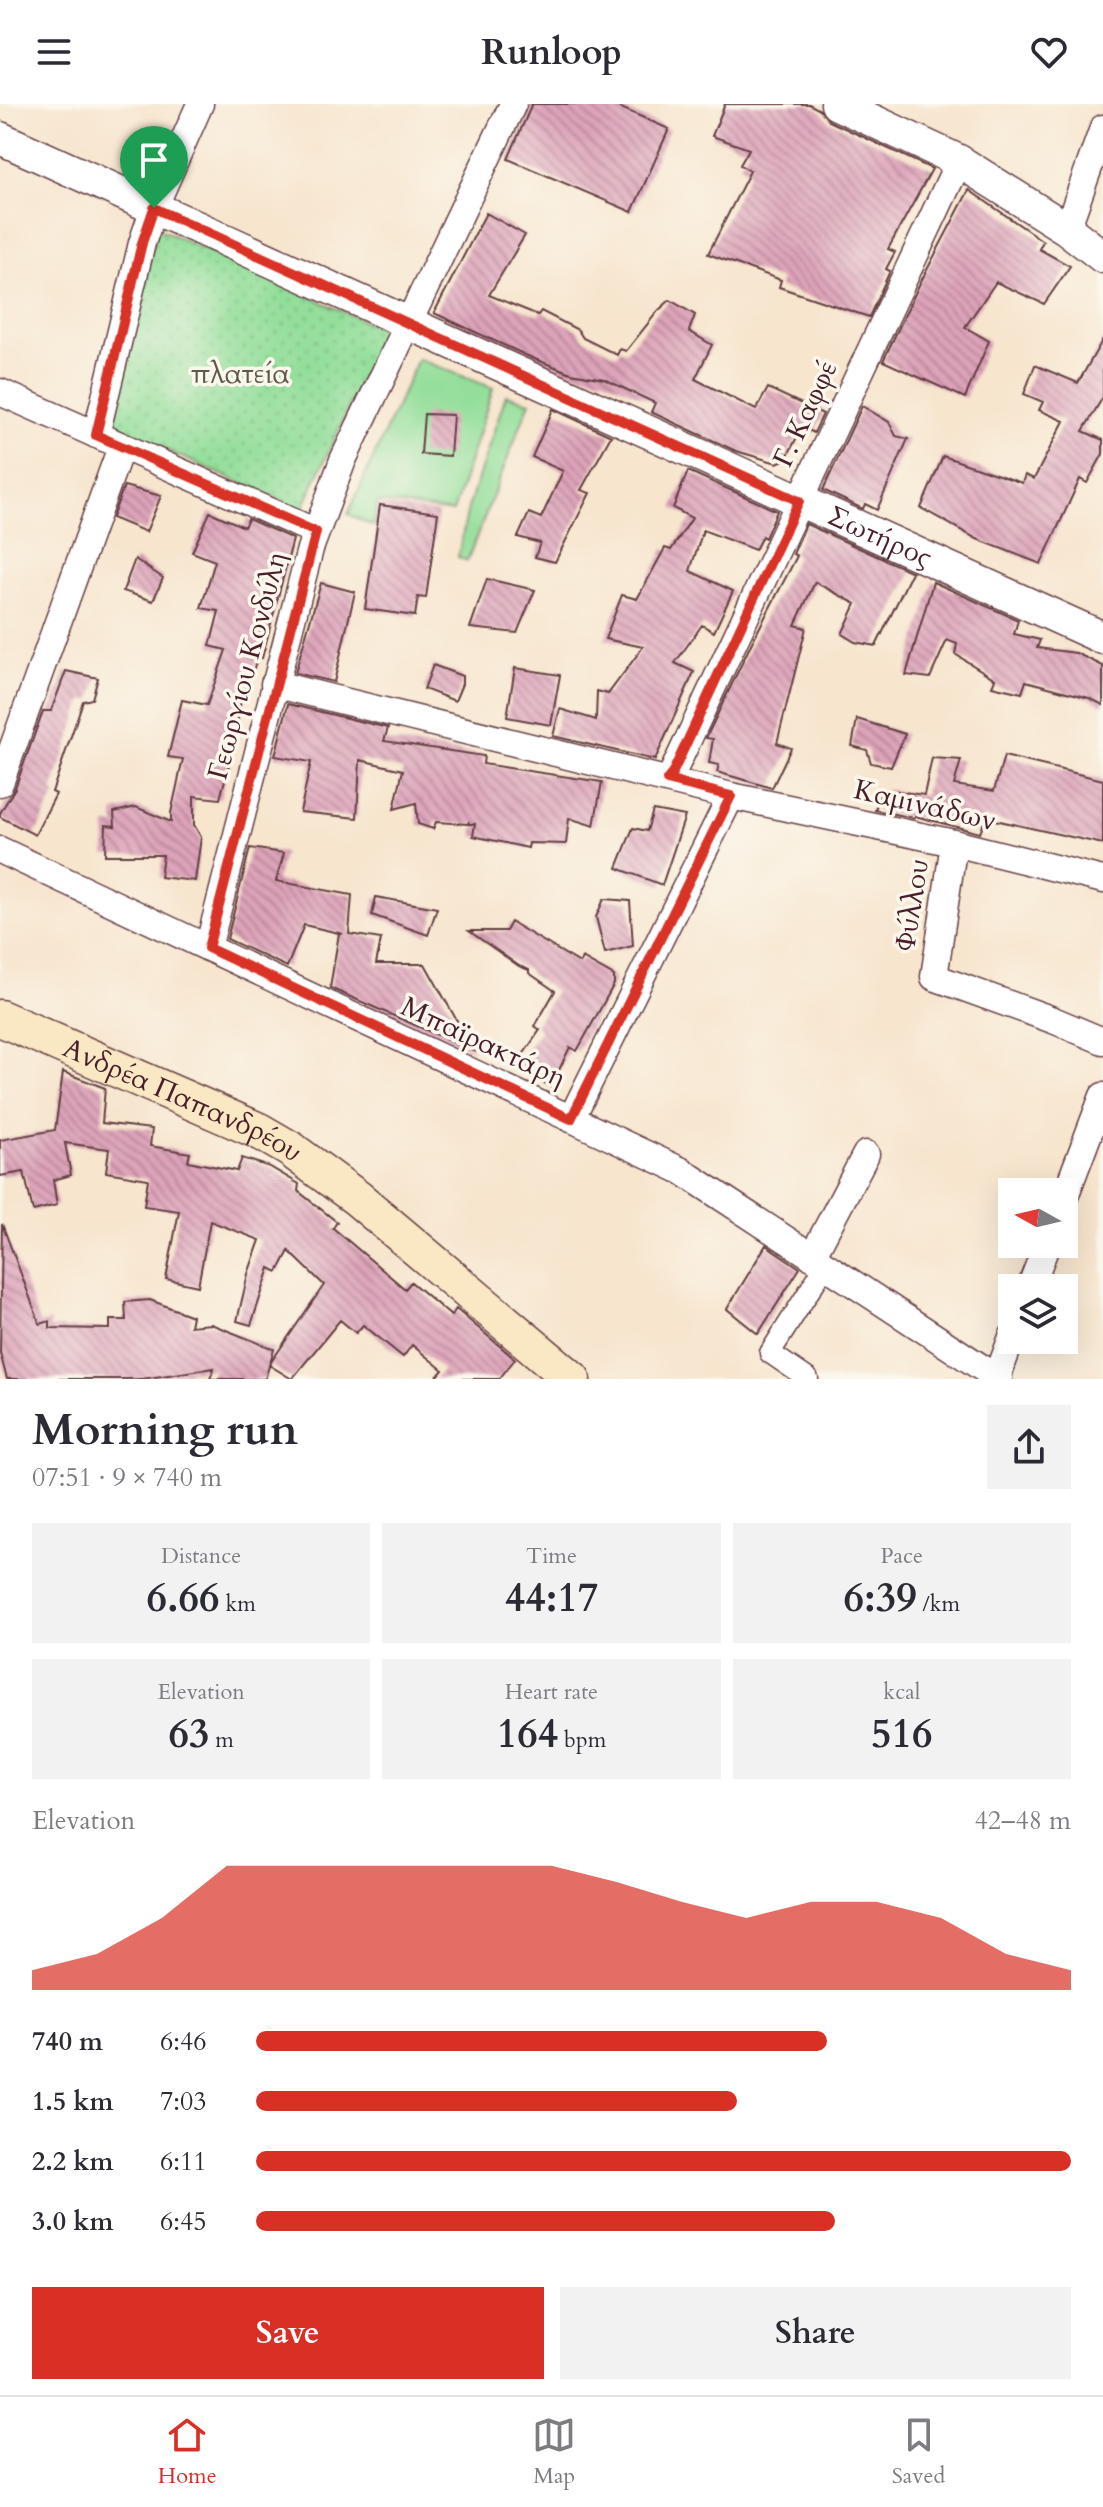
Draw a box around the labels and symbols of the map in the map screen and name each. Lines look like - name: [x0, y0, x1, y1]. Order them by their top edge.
- pin: [120, 126, 188, 208]
- park label: πλατεία: [191, 355, 289, 393]
- street label: Γ. Καφφέ: [764, 355, 846, 473]
- street label: Σωτήρος: [822, 497, 938, 577]
- street label: Γεωργίου Κονδύλη: [198, 548, 296, 784]
- street label: Καμινάδων: [850, 770, 1000, 840]
- street label: Φύλλου: [886, 856, 938, 954]
- street label: Μπαϊρακτάρη: [395, 987, 571, 1097]
- street label: Ανδρέα Παπανδρέου: [57, 1029, 310, 1171]
- north arrow: [998, 1178, 1078, 1258]

